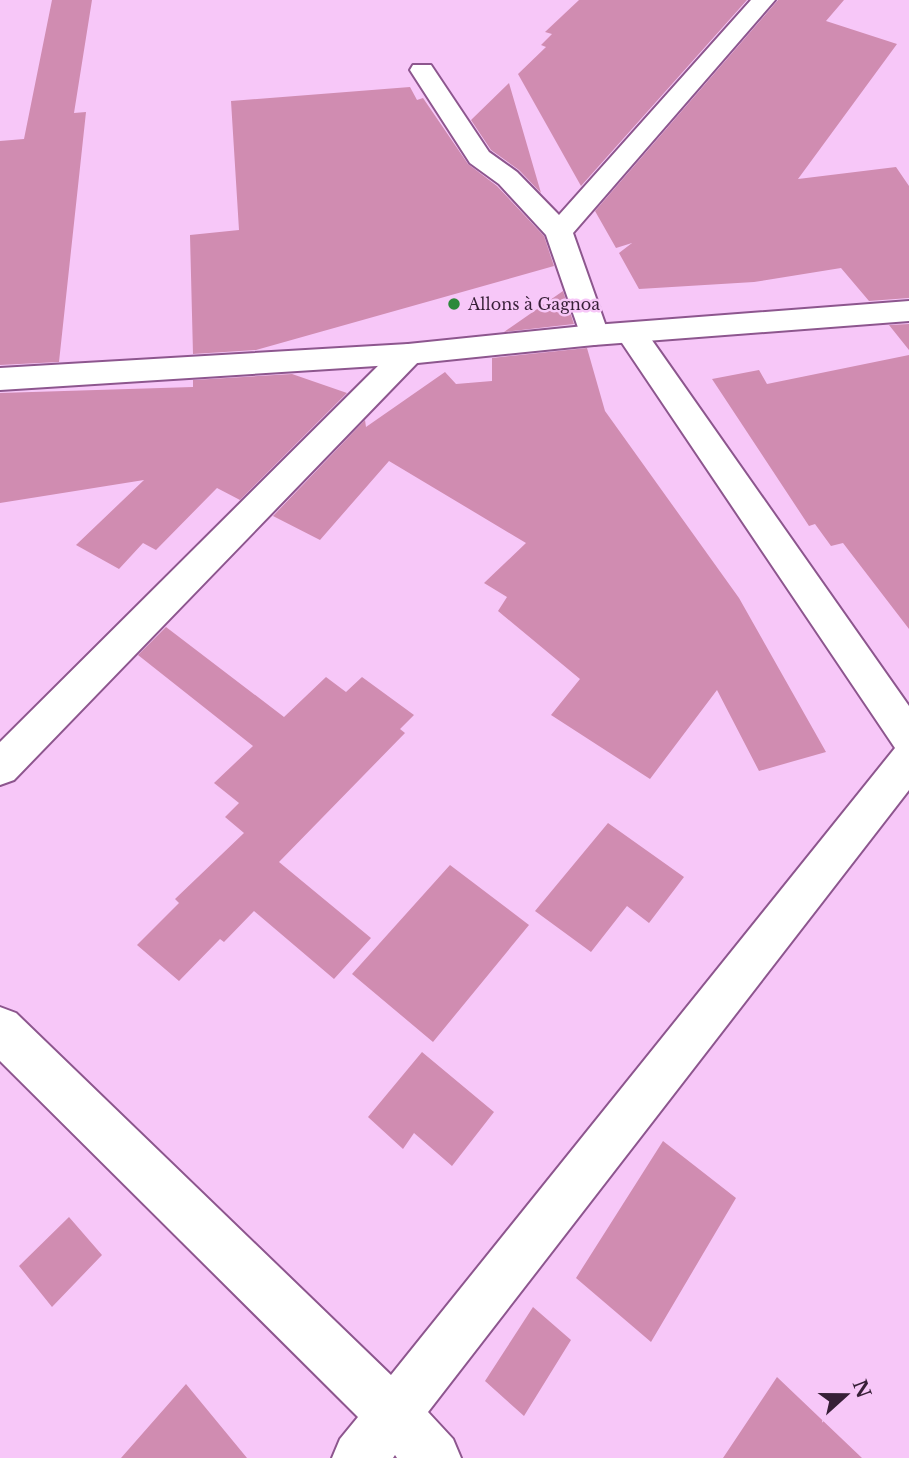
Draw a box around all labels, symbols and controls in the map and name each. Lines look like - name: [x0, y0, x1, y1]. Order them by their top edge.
- place label: Allons à Gagnoa: [467, 294, 600, 314]
- marker: Allons à Gagnoa: [446, 296, 462, 312]
- north arrow: [811, 1360, 881, 1430]
- text: N: [847, 1377, 875, 1402]

